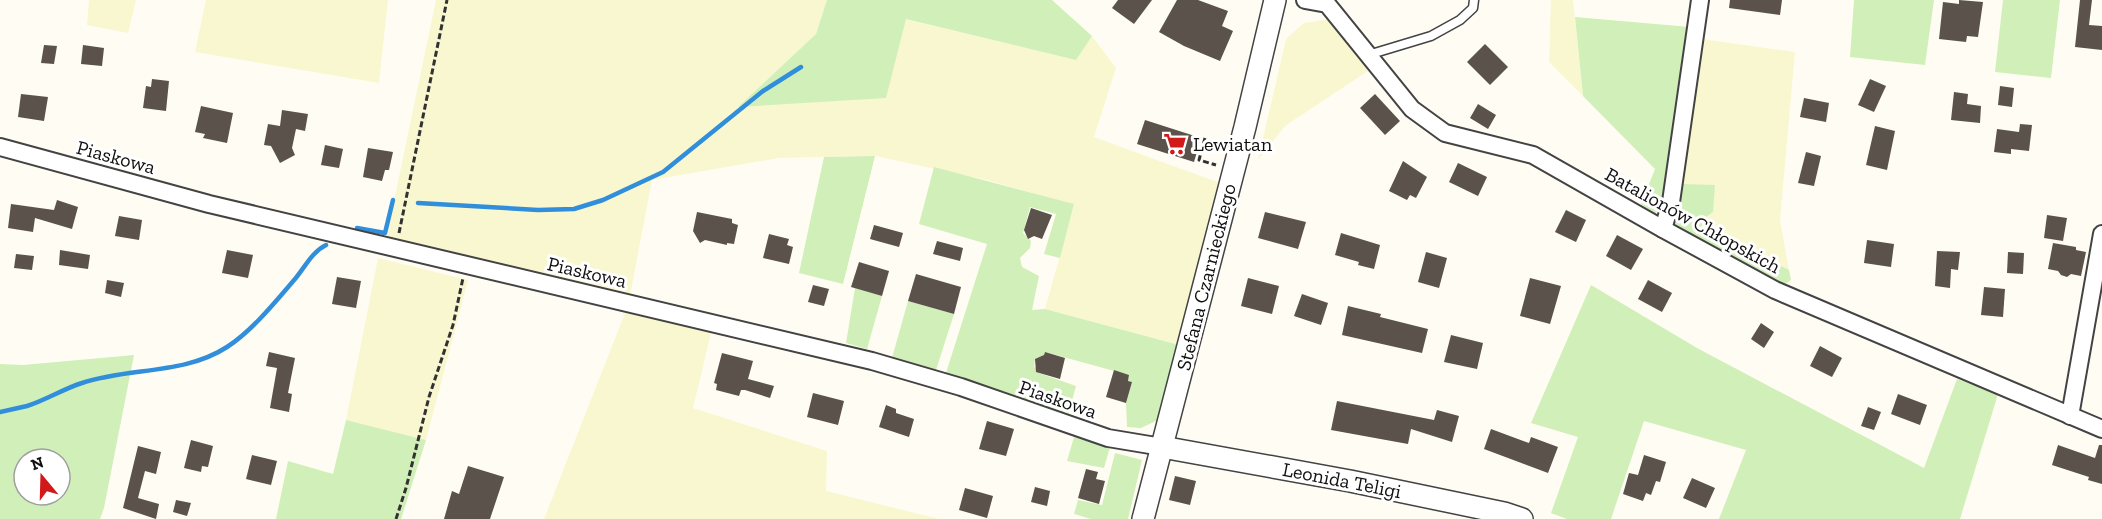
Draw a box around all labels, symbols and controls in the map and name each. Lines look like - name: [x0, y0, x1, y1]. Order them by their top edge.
- supermarket icon: Lewiatan: [1162, 131, 1188, 157]
- place label: Lewiatan: [1193, 132, 1273, 156]
- street label: Piaskowa: [74, 135, 158, 179]
- street label: Batalionów Chłopskich: [1601, 162, 1786, 279]
- street label: Stefana Czarnieckiego: [1171, 181, 1241, 373]
- street label: Piaskowa: [545, 251, 629, 293]
- street label: Piaskowa: [1016, 375, 1100, 424]
- north arrow: [12, 447, 72, 507]
- text: N: [28, 452, 46, 474]
- street label: Leonida Teligi: [1281, 457, 1404, 503]

